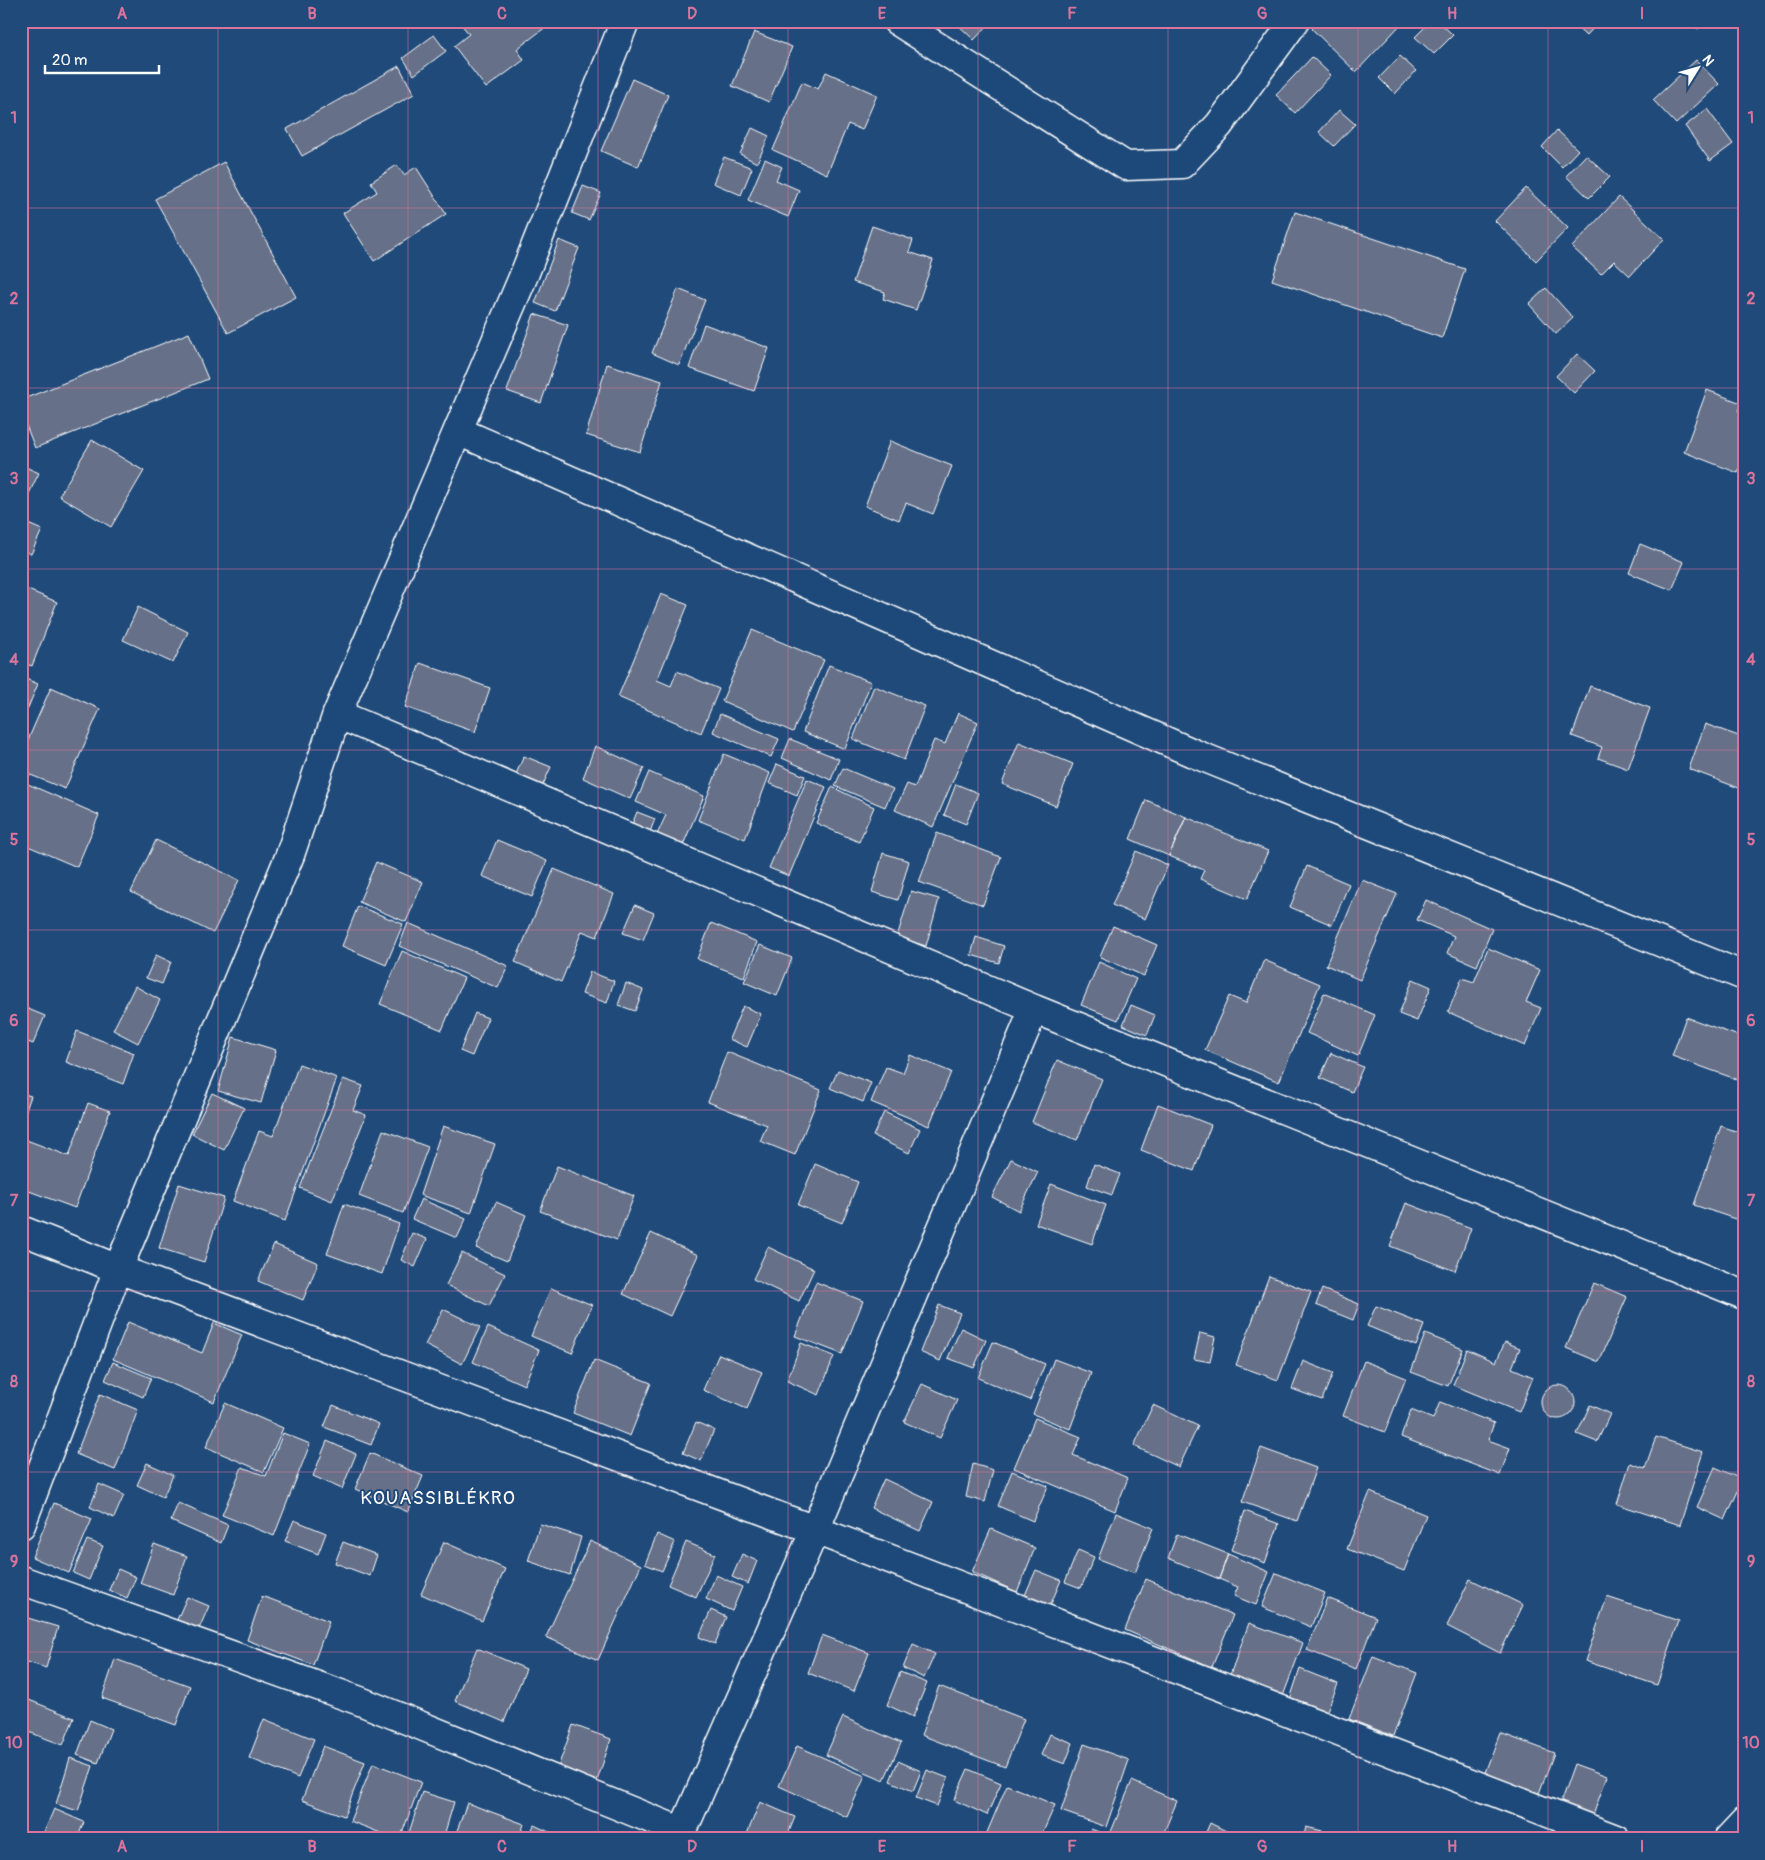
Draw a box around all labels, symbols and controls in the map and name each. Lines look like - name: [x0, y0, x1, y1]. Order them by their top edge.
- text: A: [117, 4, 128, 24]
- text: B: [307, 4, 317, 24]
- text: C: [497, 4, 507, 24]
- text: D: [687, 4, 697, 24]
- text: E: [878, 4, 887, 24]
- text: F: [1067, 4, 1077, 24]
- text: G: [1257, 4, 1268, 24]
- text: H: [1447, 4, 1457, 24]
- text: I: [1640, 4, 1644, 24]
- scale bar: [45, 42, 159, 74]
- north arrow: [1672, 42, 1722, 92]
- text: 20 m: [52, 51, 87, 70]
- text: N: [1698, 52, 1718, 69]
- text: 1: [11, 108, 17, 128]
- text: 1: [1748, 108, 1754, 128]
- text: 2: [10, 289, 19, 309]
- text: 2: [1747, 289, 1756, 309]
- text: 3: [10, 469, 19, 489]
- text: 3: [1747, 469, 1756, 489]
- text: 4: [9, 650, 19, 670]
- text: 4: [1746, 650, 1756, 670]
- text: 5: [10, 830, 19, 850]
- text: 5: [1747, 830, 1756, 850]
- text: 6: [9, 1011, 19, 1031]
- text: 6: [1746, 1011, 1756, 1031]
- text: 7: [10, 1191, 19, 1211]
- text: 7: [1747, 1191, 1756, 1211]
- text: 8: [10, 1372, 18, 1392]
- text: 8: [1747, 1372, 1755, 1392]
- district label: KOUASSIBLÉKRO: [360, 1486, 516, 1510]
- text: 9: [10, 1552, 18, 1572]
- text: 9: [1747, 1552, 1755, 1572]
- text: 10: [5, 1733, 23, 1753]
- text: 10: [1742, 1733, 1760, 1753]
- text: A: [117, 1837, 128, 1857]
- text: B: [307, 1837, 317, 1857]
- text: C: [497, 1837, 507, 1857]
- text: D: [687, 1837, 697, 1857]
- text: E: [878, 1837, 887, 1857]
- text: F: [1067, 1837, 1077, 1857]
- text: G: [1257, 1837, 1268, 1857]
- text: H: [1447, 1837, 1457, 1857]
- text: I: [1640, 1837, 1644, 1857]

